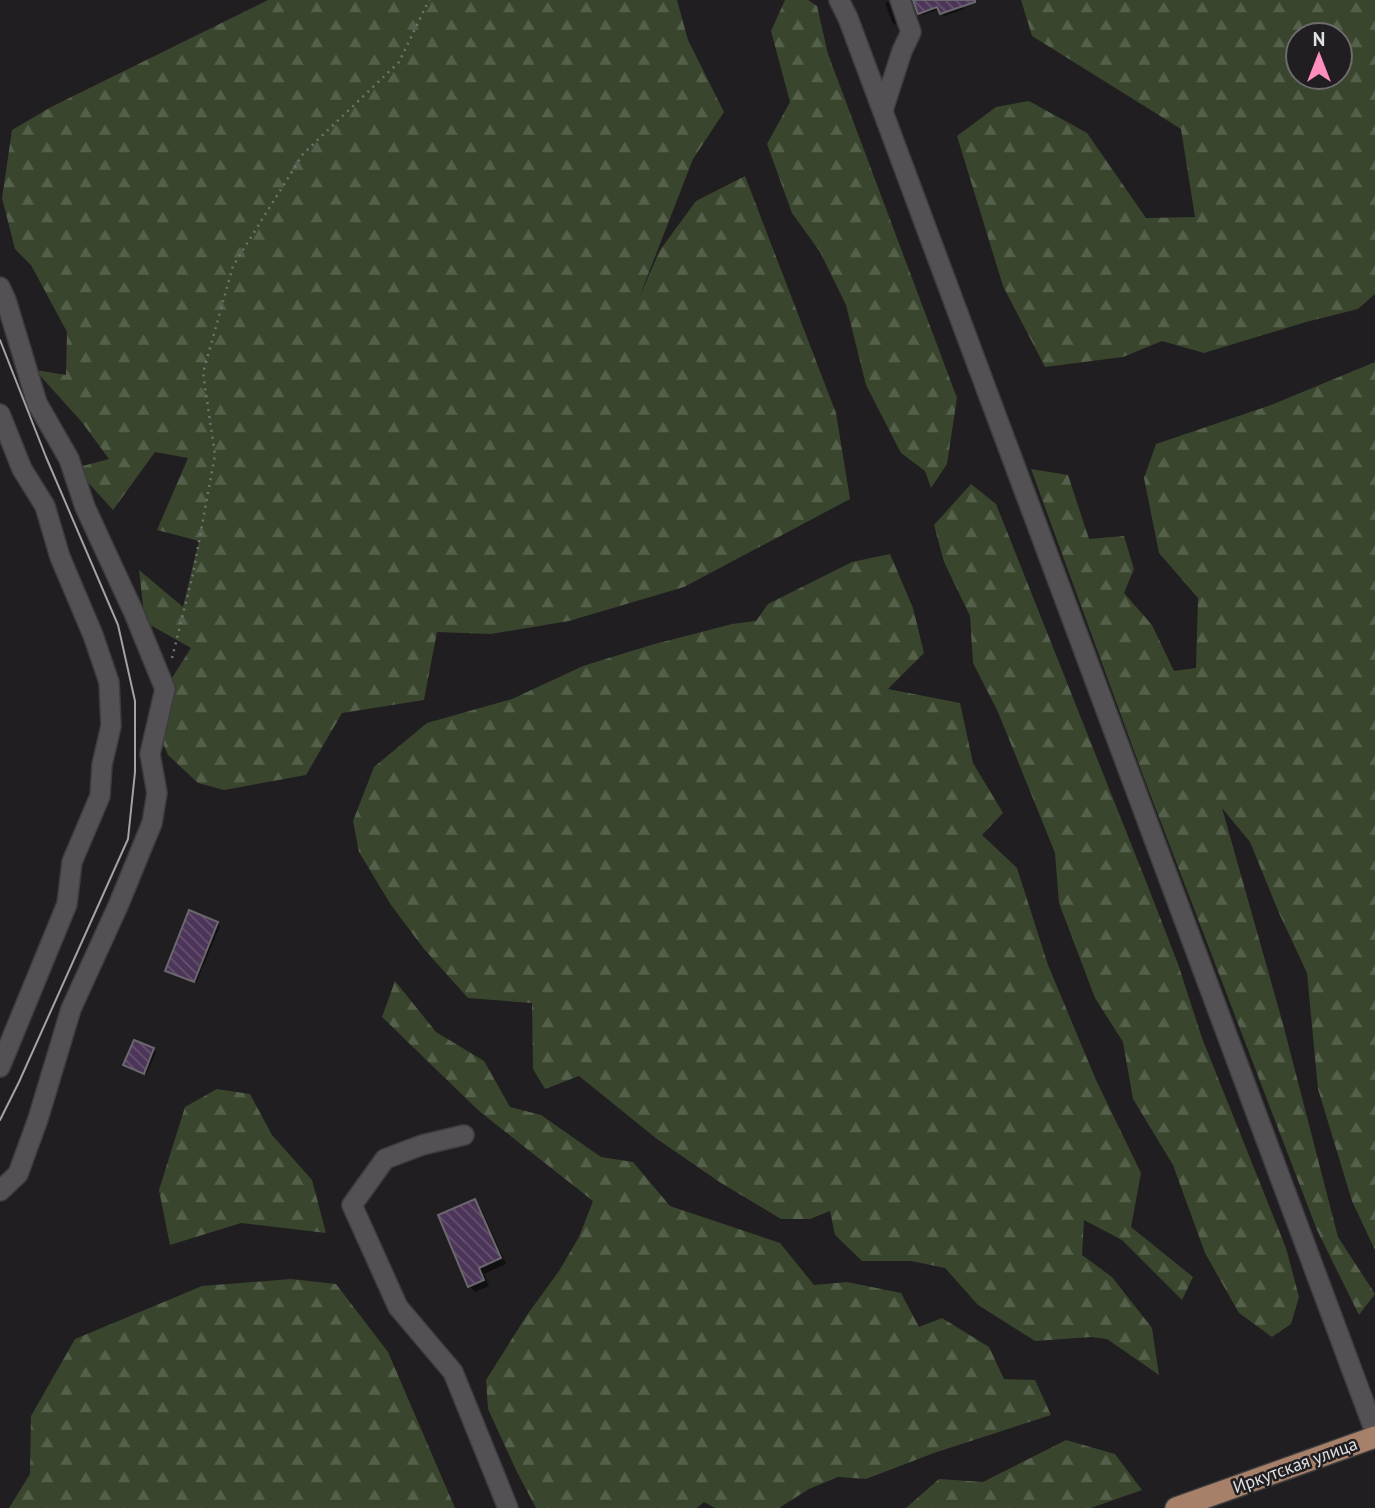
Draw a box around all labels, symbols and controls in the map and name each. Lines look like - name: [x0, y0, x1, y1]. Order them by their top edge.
- north arrow: [1284, 21, 1354, 91]
- text: N: [1313, 27, 1325, 51]
- street label: Иркутская улица: [1230, 1432, 1360, 1498]

